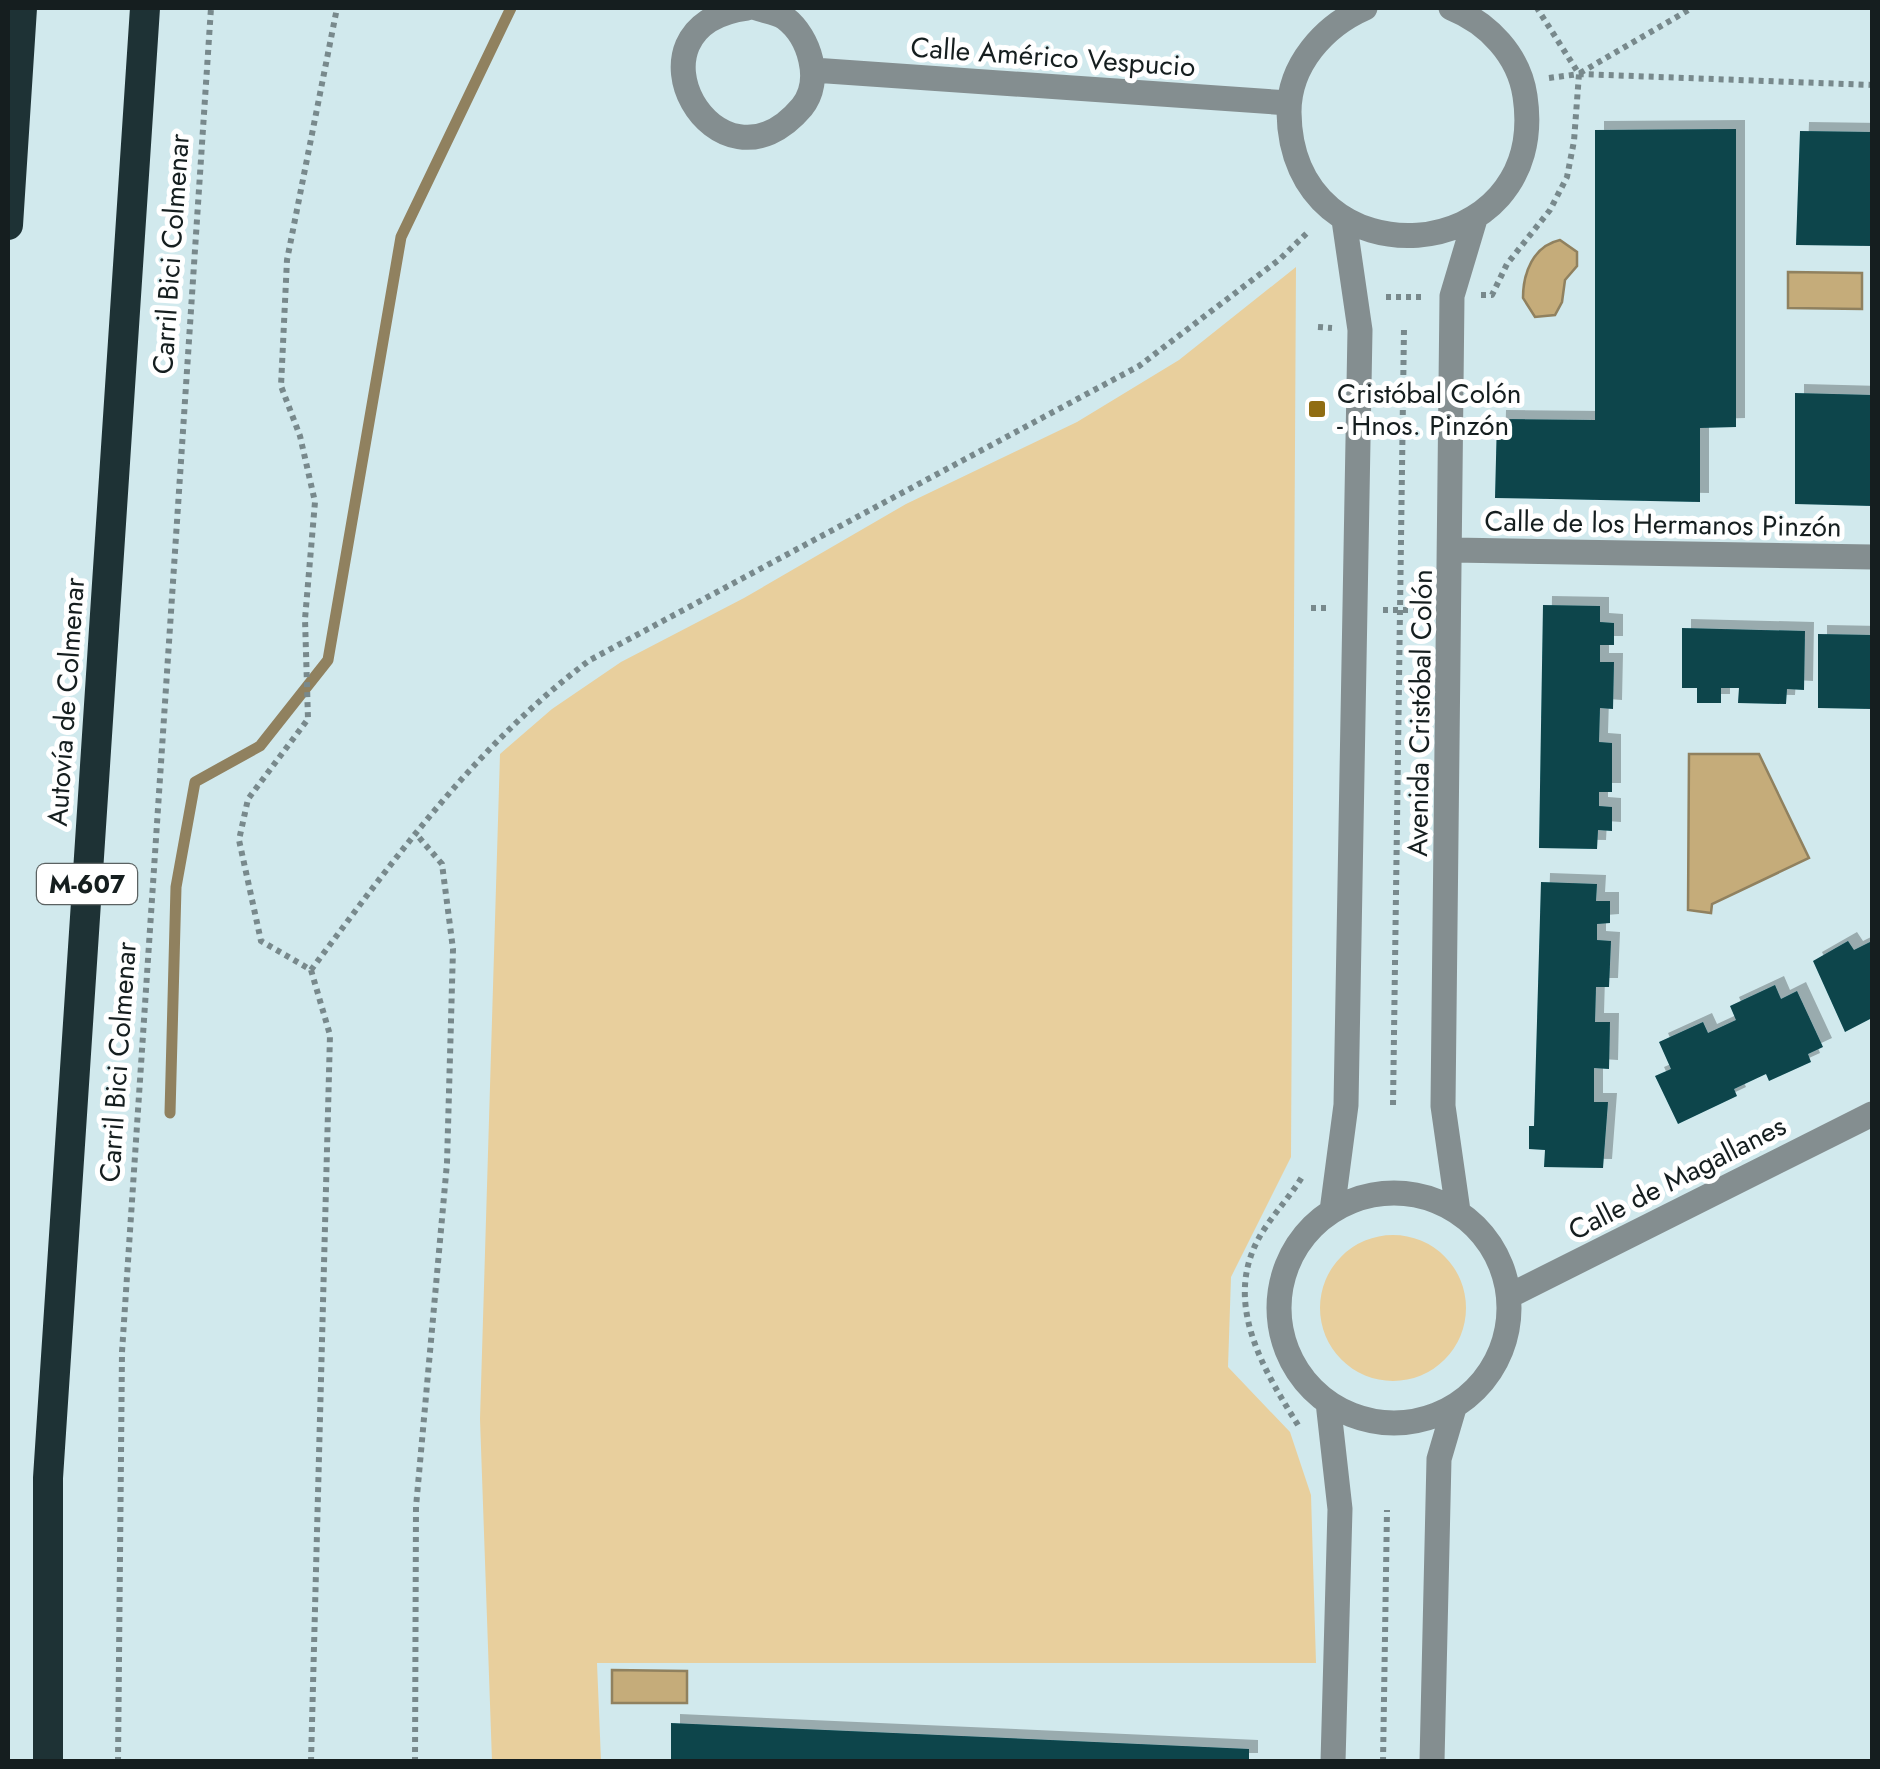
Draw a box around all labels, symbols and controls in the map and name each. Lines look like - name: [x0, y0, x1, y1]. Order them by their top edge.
- street label: Calle Américo Vespucio: [909, 27, 1197, 87]
- street label: Carril Bici Colmenar: [142, 132, 200, 376]
- place label: Cristóbal Colón - Hnos. Pinzón: [1337, 373, 1522, 446]
- marker: Cristóbal Colón - Hnos. Pinzón: [1306, 398, 1328, 420]
- street label: Calle de los Hermanos Pinzón: [1484, 500, 1842, 548]
- street label: Avenida Cristóbal Colón: [1397, 569, 1443, 857]
- street label: Autovía de Colmenar: [37, 576, 95, 828]
- road number: M-607: [37, 864, 137, 904]
- street label: Carril Bici Colmenar: [89, 940, 147, 1184]
- street label: Calle de Magallanes: [1561, 1105, 1793, 1251]

